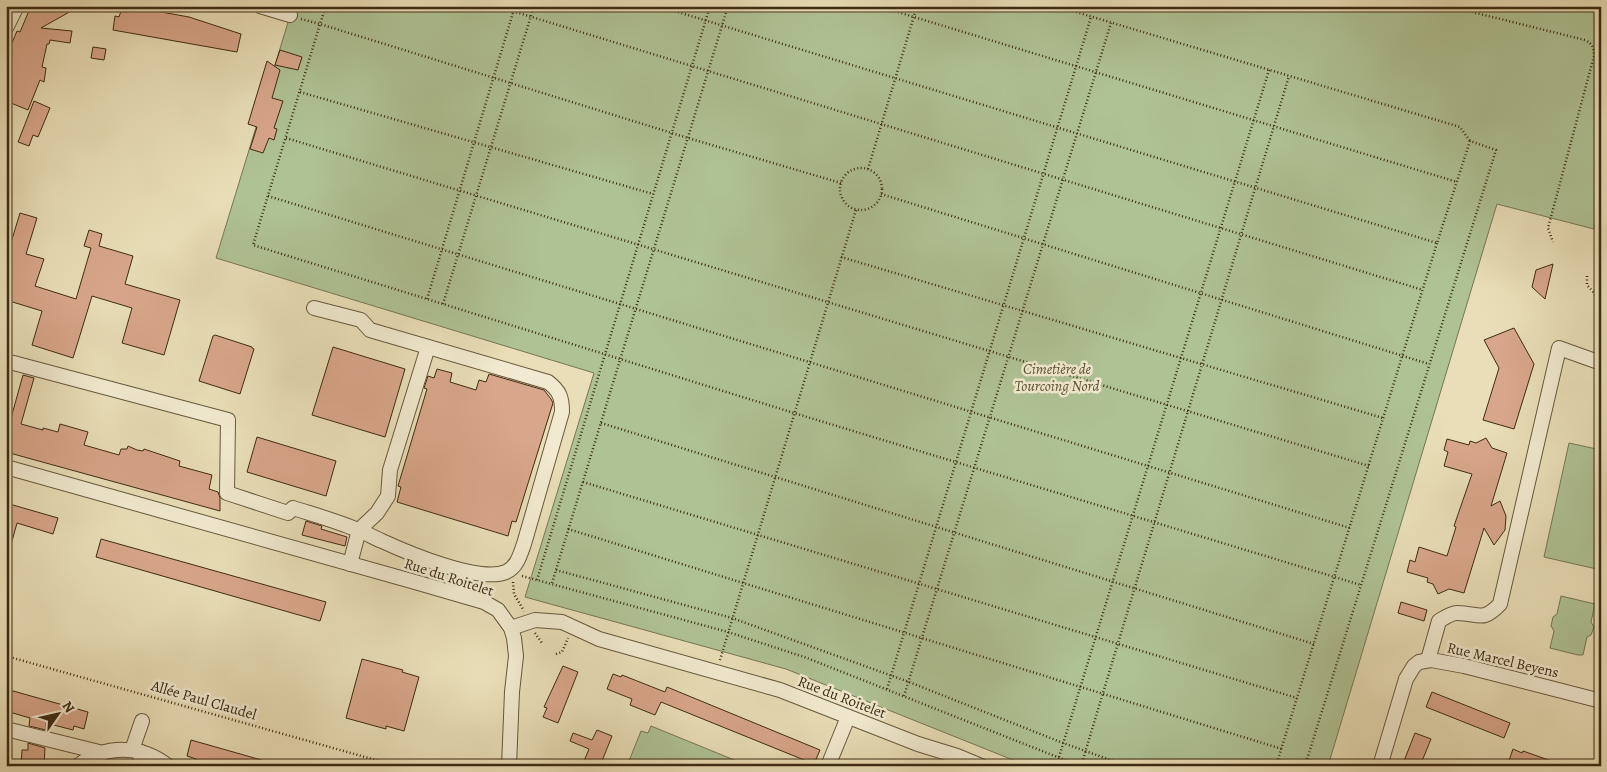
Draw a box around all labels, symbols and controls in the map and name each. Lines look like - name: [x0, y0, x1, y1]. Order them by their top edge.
- park label: Cimetière de Tourcoing Nord: [1014, 359, 1100, 396]
- street label: Rue du Roitelet: [402, 553, 496, 601]
- street label: Rue Marcel Beyens: [1445, 637, 1561, 683]
- street label: Rue du Roitelet: [795, 671, 889, 723]
- street label: Allée Paul Claudel: [148, 675, 259, 725]
- north arrow: [32, 690, 82, 740]
- text: N: [58, 697, 79, 717]

